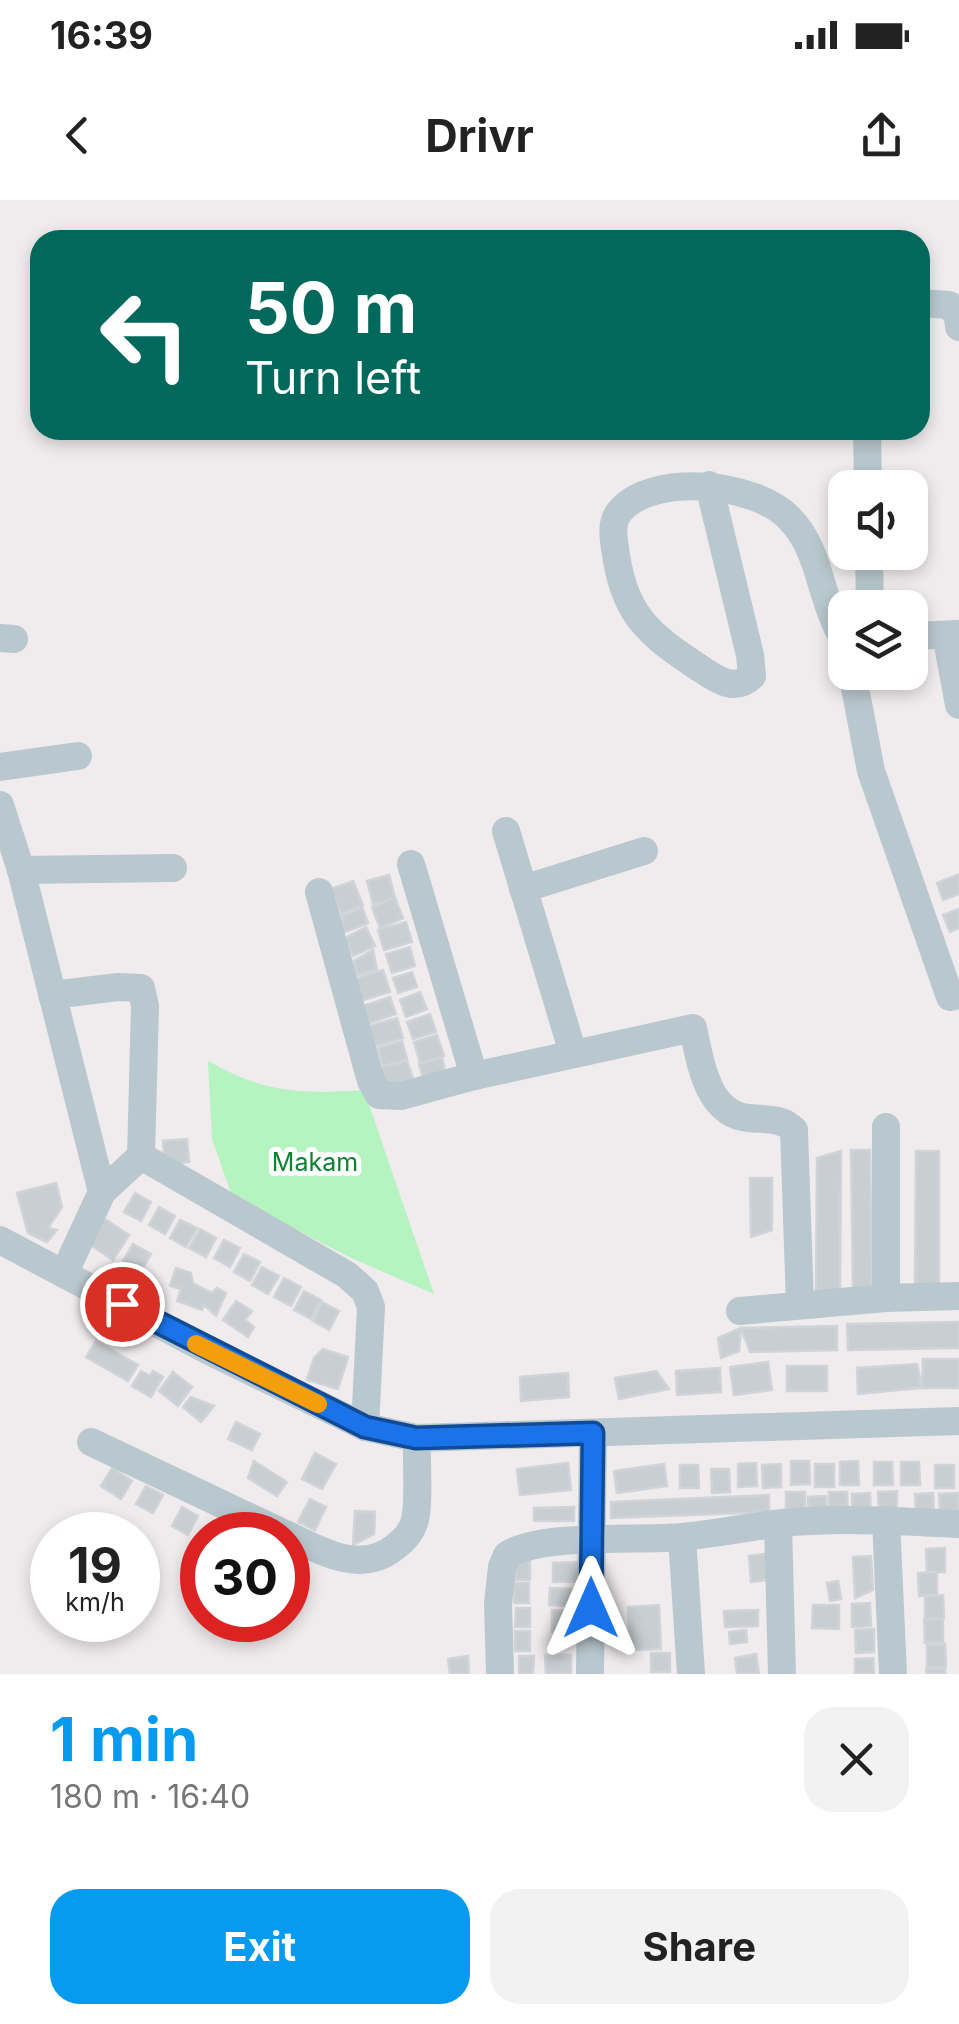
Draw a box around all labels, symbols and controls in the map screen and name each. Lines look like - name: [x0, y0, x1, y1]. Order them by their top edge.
- text: 16:39: [50, 12, 153, 58]
- icon: back: [50, 108, 105, 163]
- text: Drivr: [425, 108, 534, 163]
- icon: share: [854, 108, 909, 163]
- text: 50 m: [245, 265, 417, 350]
- icon: left: [80, 270, 210, 400]
- text: Turn left: [245, 350, 421, 405]
- map controls: [828, 470, 928, 690]
- button: sound: [828, 470, 928, 570]
- button: layers: [828, 590, 928, 690]
- park label: Makam: [272, 1147, 358, 1177]
- pin: [80, 1262, 165, 1347]
- icon: arrive: [95, 1277, 150, 1332]
- speed limit sign: 30: [180, 1512, 310, 1642]
- text: 19: [68, 1535, 122, 1595]
- position arrow: [539, 1556, 643, 1660]
- text: km/h: [65, 1587, 125, 1617]
- text: 1 min: [50, 1703, 198, 1775]
- button: close: [804, 1707, 909, 1812]
- text: 180 m · 16:40: [50, 1777, 250, 1816]
- button: Exit: [50, 1889, 470, 2004]
- button: Share: [490, 1889, 909, 2004]

